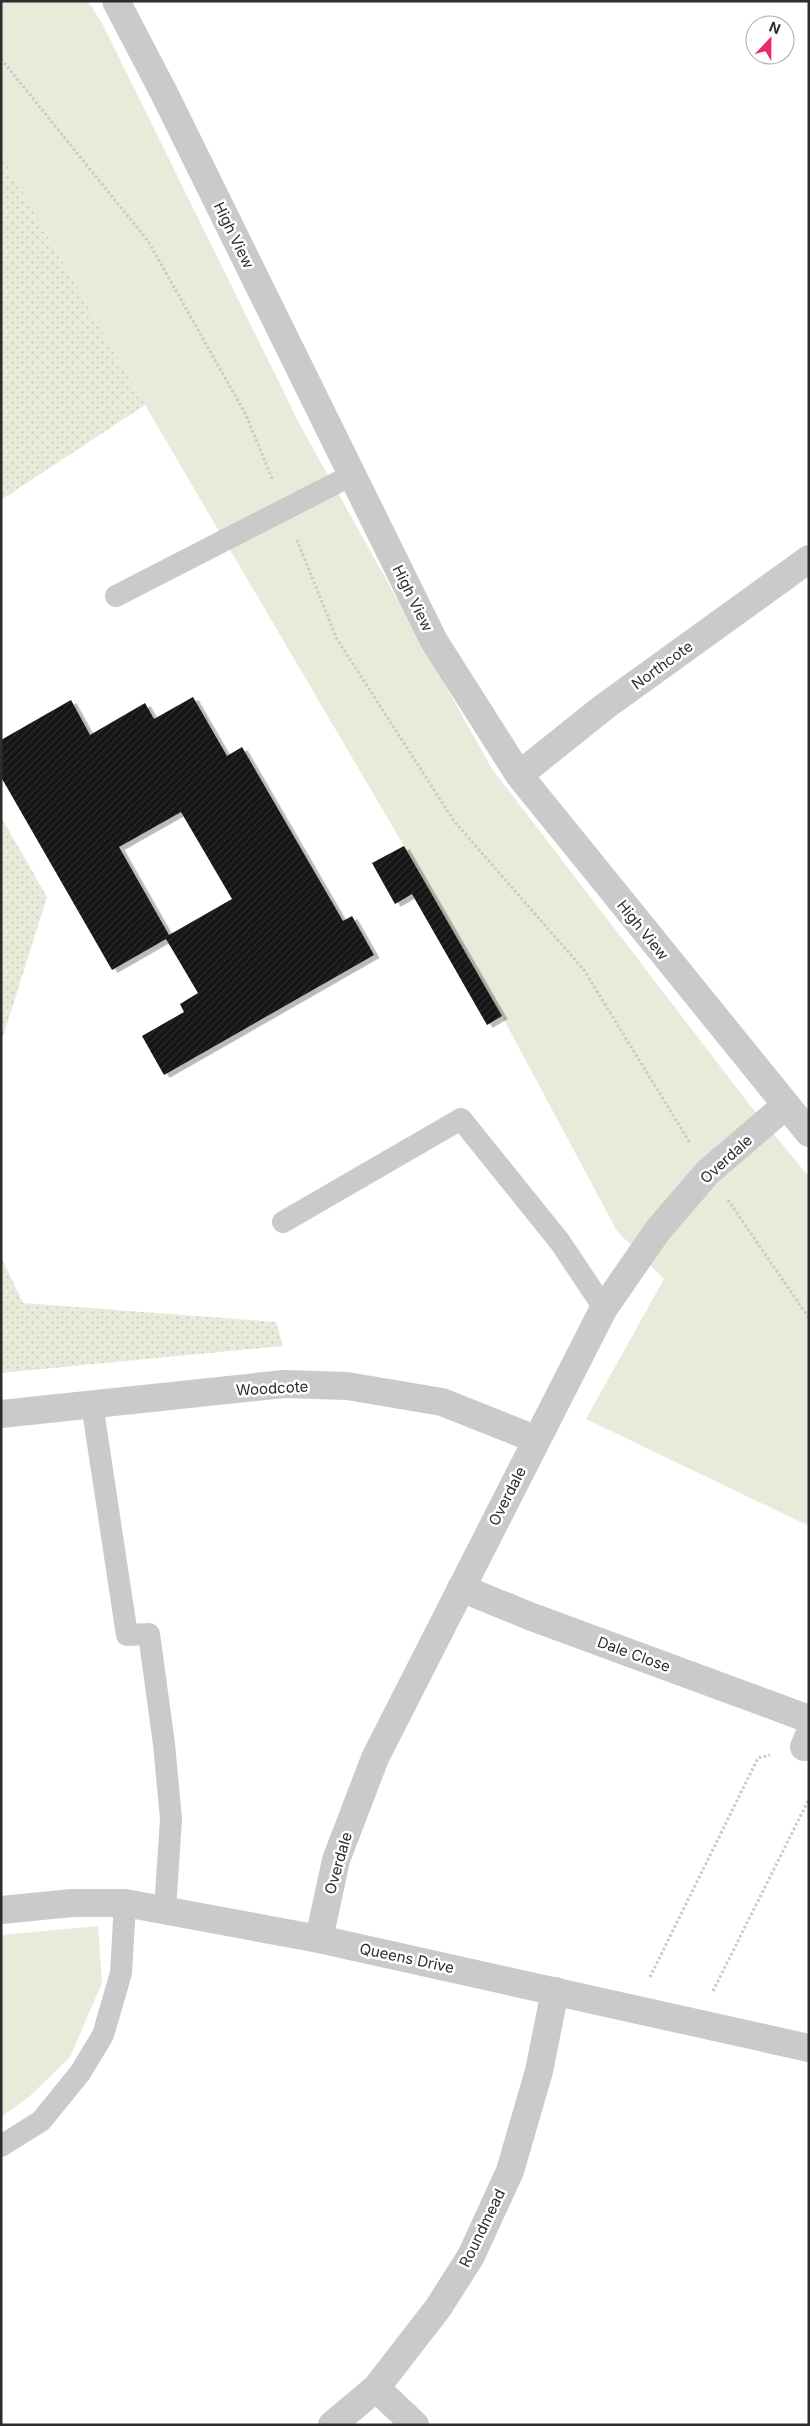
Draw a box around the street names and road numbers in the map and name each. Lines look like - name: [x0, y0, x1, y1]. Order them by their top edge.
- street label: High View: [210, 199, 258, 271]
- street label: High View: [389, 562, 437, 634]
- street label: Northcote: [628, 636, 696, 694]
- street label: High View: [613, 896, 673, 964]
- street label: Overdale: [696, 1131, 756, 1187]
- street label: Woodcote: [235, 1377, 309, 1399]
- street label: Overdale: [484, 1463, 530, 1529]
- street label: Dale Close: [595, 1632, 673, 1676]
- street label: Overdale: [320, 1830, 356, 1896]
- street label: Queens Drive: [358, 1939, 456, 1977]
- street label: Roundmead: [455, 2186, 509, 2270]

